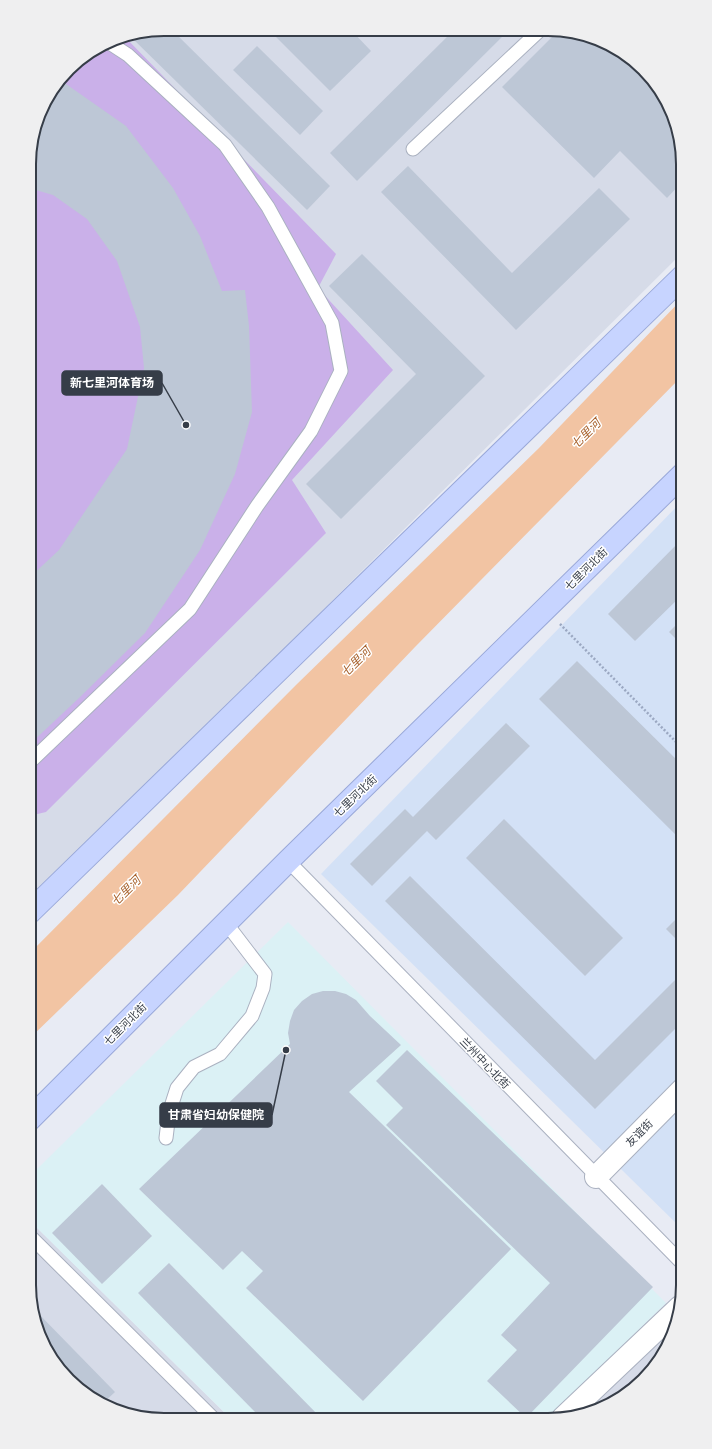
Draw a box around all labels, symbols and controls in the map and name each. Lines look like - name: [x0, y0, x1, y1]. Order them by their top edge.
- callout: 新七里河体育场: [62, 371, 162, 395]
- text: 新七里河体育场: [70, 375, 154, 391]
- water label: 七里河: [568, 414, 606, 452]
- street label: 七里河北街: [562, 545, 610, 593]
- water label: 七里河: [338, 642, 376, 680]
- street label: 七里河北街: [330, 772, 380, 820]
- water label: 七里河: [108, 871, 146, 909]
- street label: 七里河北街: [101, 1000, 149, 1048]
- street label: 兰州中心北街: [457, 1034, 513, 1092]
- callout: 甘肃省妇幼保健院: [160, 1103, 272, 1127]
- text: 甘肃省妇幼保健院: [168, 1107, 264, 1123]
- street label: 友谊街: [622, 1116, 656, 1150]

